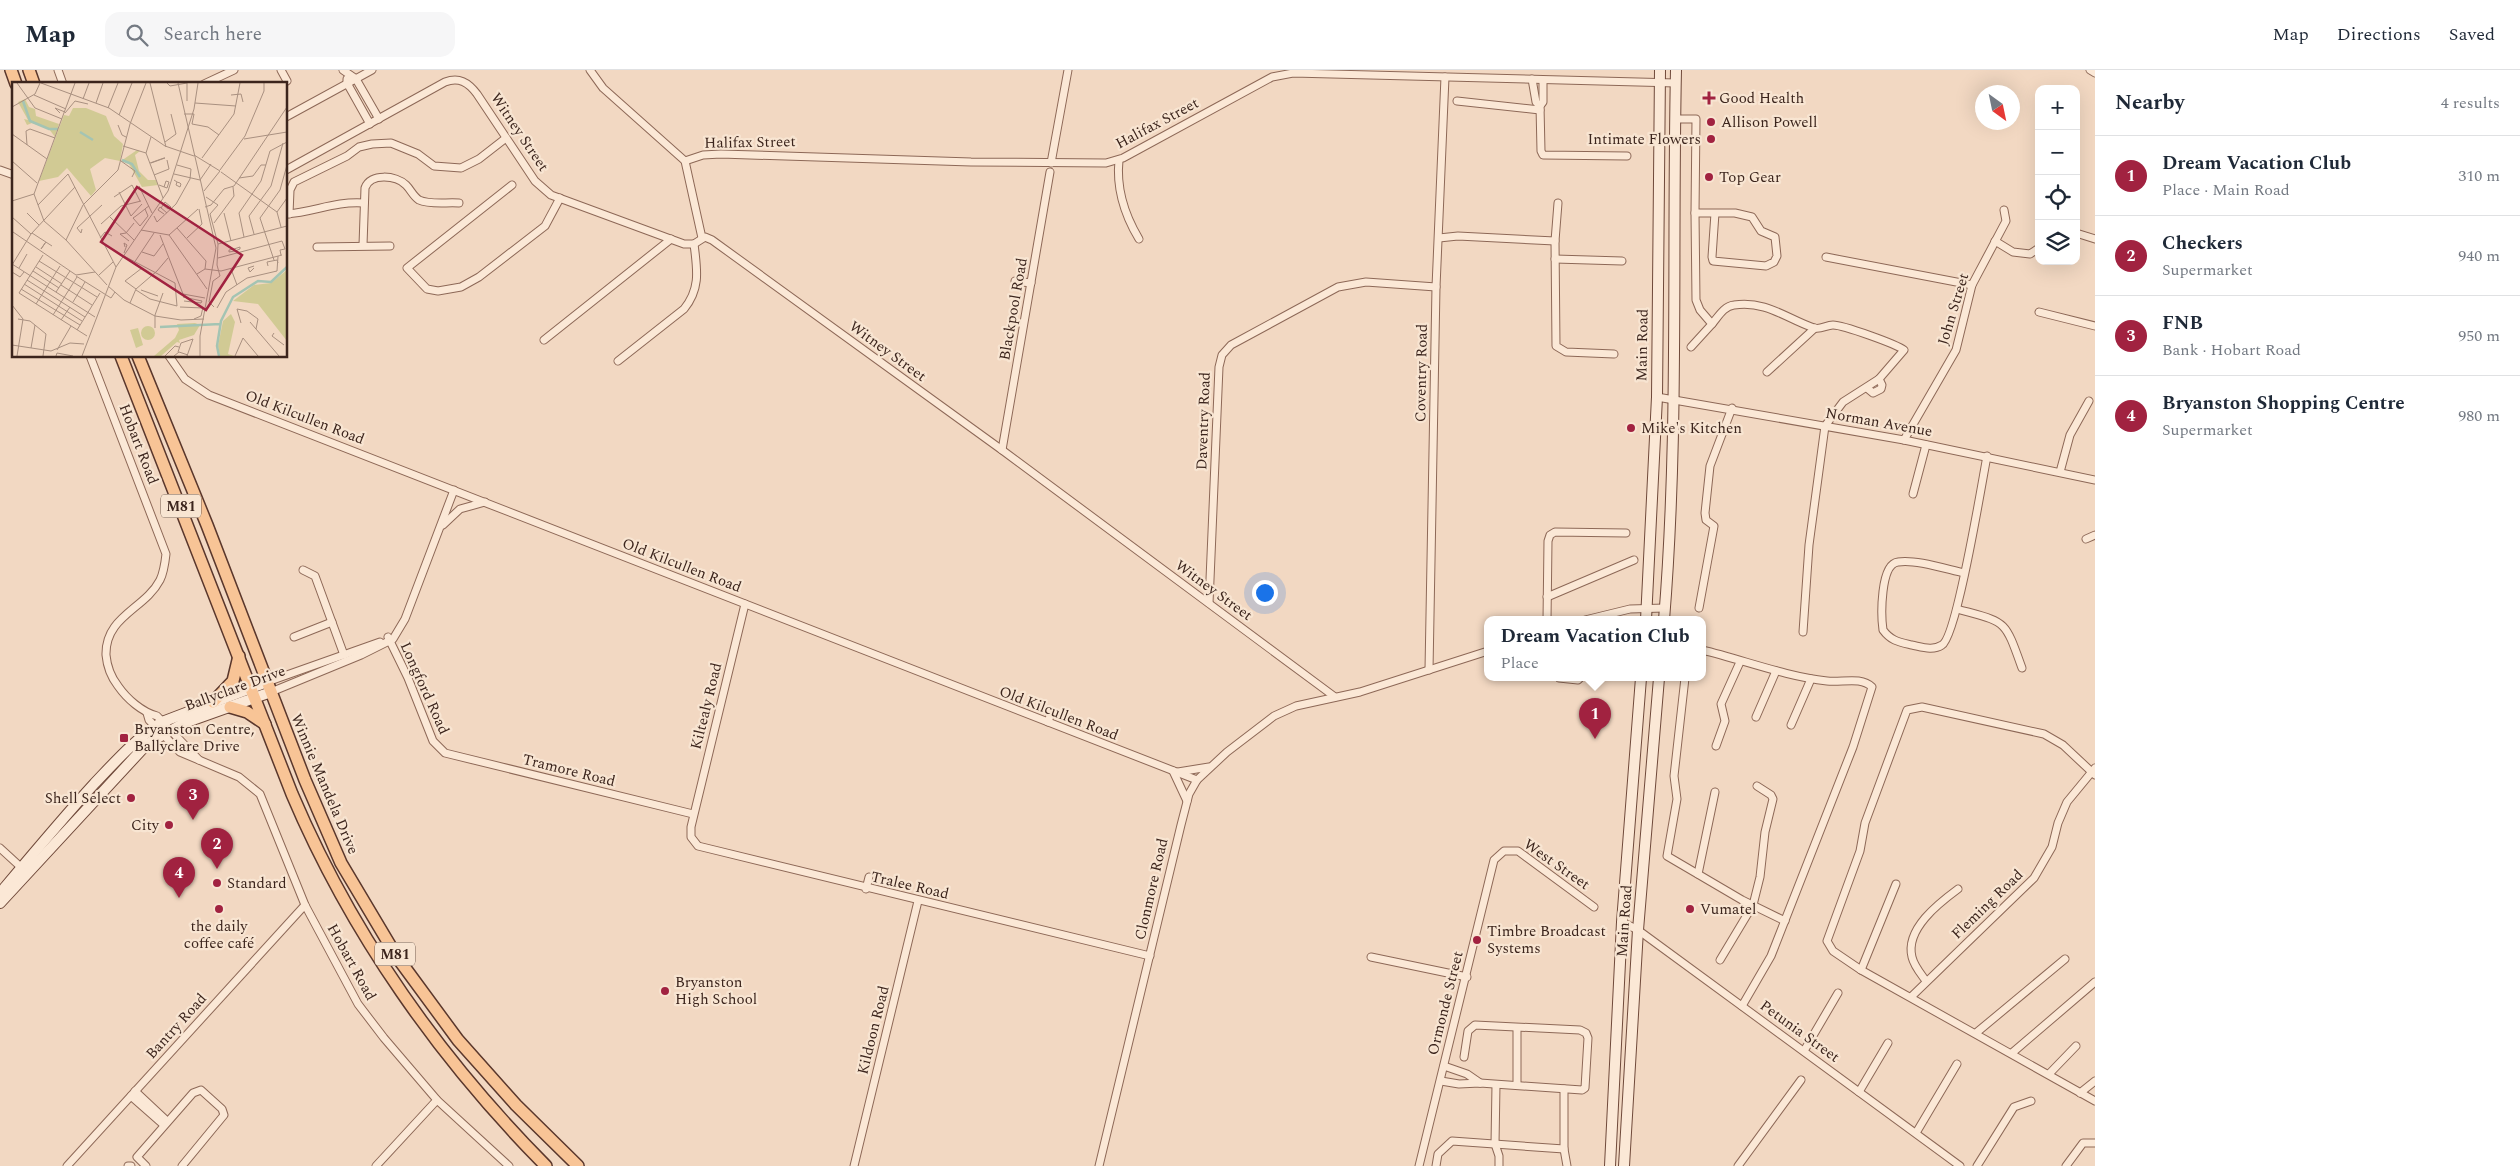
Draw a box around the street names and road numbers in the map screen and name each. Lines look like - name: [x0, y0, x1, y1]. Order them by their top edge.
- street label: Witney Street: [485, 88, 555, 176]
- street label: Halifax Street: [1111, 92, 1203, 155]
- street label: Halifax Street: [704, 130, 796, 155]
- street label: Blackpool Road: [993, 256, 1034, 362]
- street label: John Street: [1932, 270, 1975, 348]
- street label: Main Road: [1630, 308, 1655, 382]
- street label: Witney Street: [844, 315, 931, 387]
- street label: Coventry Road: [1409, 324, 1434, 422]
- street label: Daventry Road: [1190, 371, 1217, 471]
- street label: Old Kilcullen Road: [242, 384, 368, 451]
- street label: Hobart Road: [113, 400, 164, 488]
- street label: Norman Avenue: [1824, 402, 1934, 443]
- road number: M81: [161, 494, 201, 518]
- street label: Old Kilcullen Road: [619, 532, 745, 599]
- street label: Witney Street: [1170, 554, 1257, 626]
- street label: Longford Road: [394, 638, 455, 738]
- street label: Ballyclare Drive: [182, 660, 289, 717]
- street label: Kiltealy Road: [685, 660, 728, 752]
- street label: Old Kilcullen Road: [996, 680, 1122, 747]
- street label: Winnie Mandela Drive: [285, 710, 365, 858]
- street label: Tramore Road: [520, 748, 618, 793]
- street label: West Street: [1519, 833, 1595, 896]
- street label: Clonmore Road: [1129, 836, 1174, 942]
- street label: Fleming Road: [1946, 864, 2029, 945]
- street label: Tralee Road: [869, 865, 951, 906]
- street label: Main Road: [1610, 884, 1639, 958]
- street label: Hobart Road: [321, 920, 382, 1005]
- road number: M81: [375, 942, 415, 966]
- street label: Ormonde Street: [1421, 949, 1470, 1058]
- street label: Kildoon Road: [851, 983, 896, 1077]
- street label: Bantry Road: [140, 988, 212, 1065]
- street label: Petunia Street: [1755, 994, 1845, 1068]

